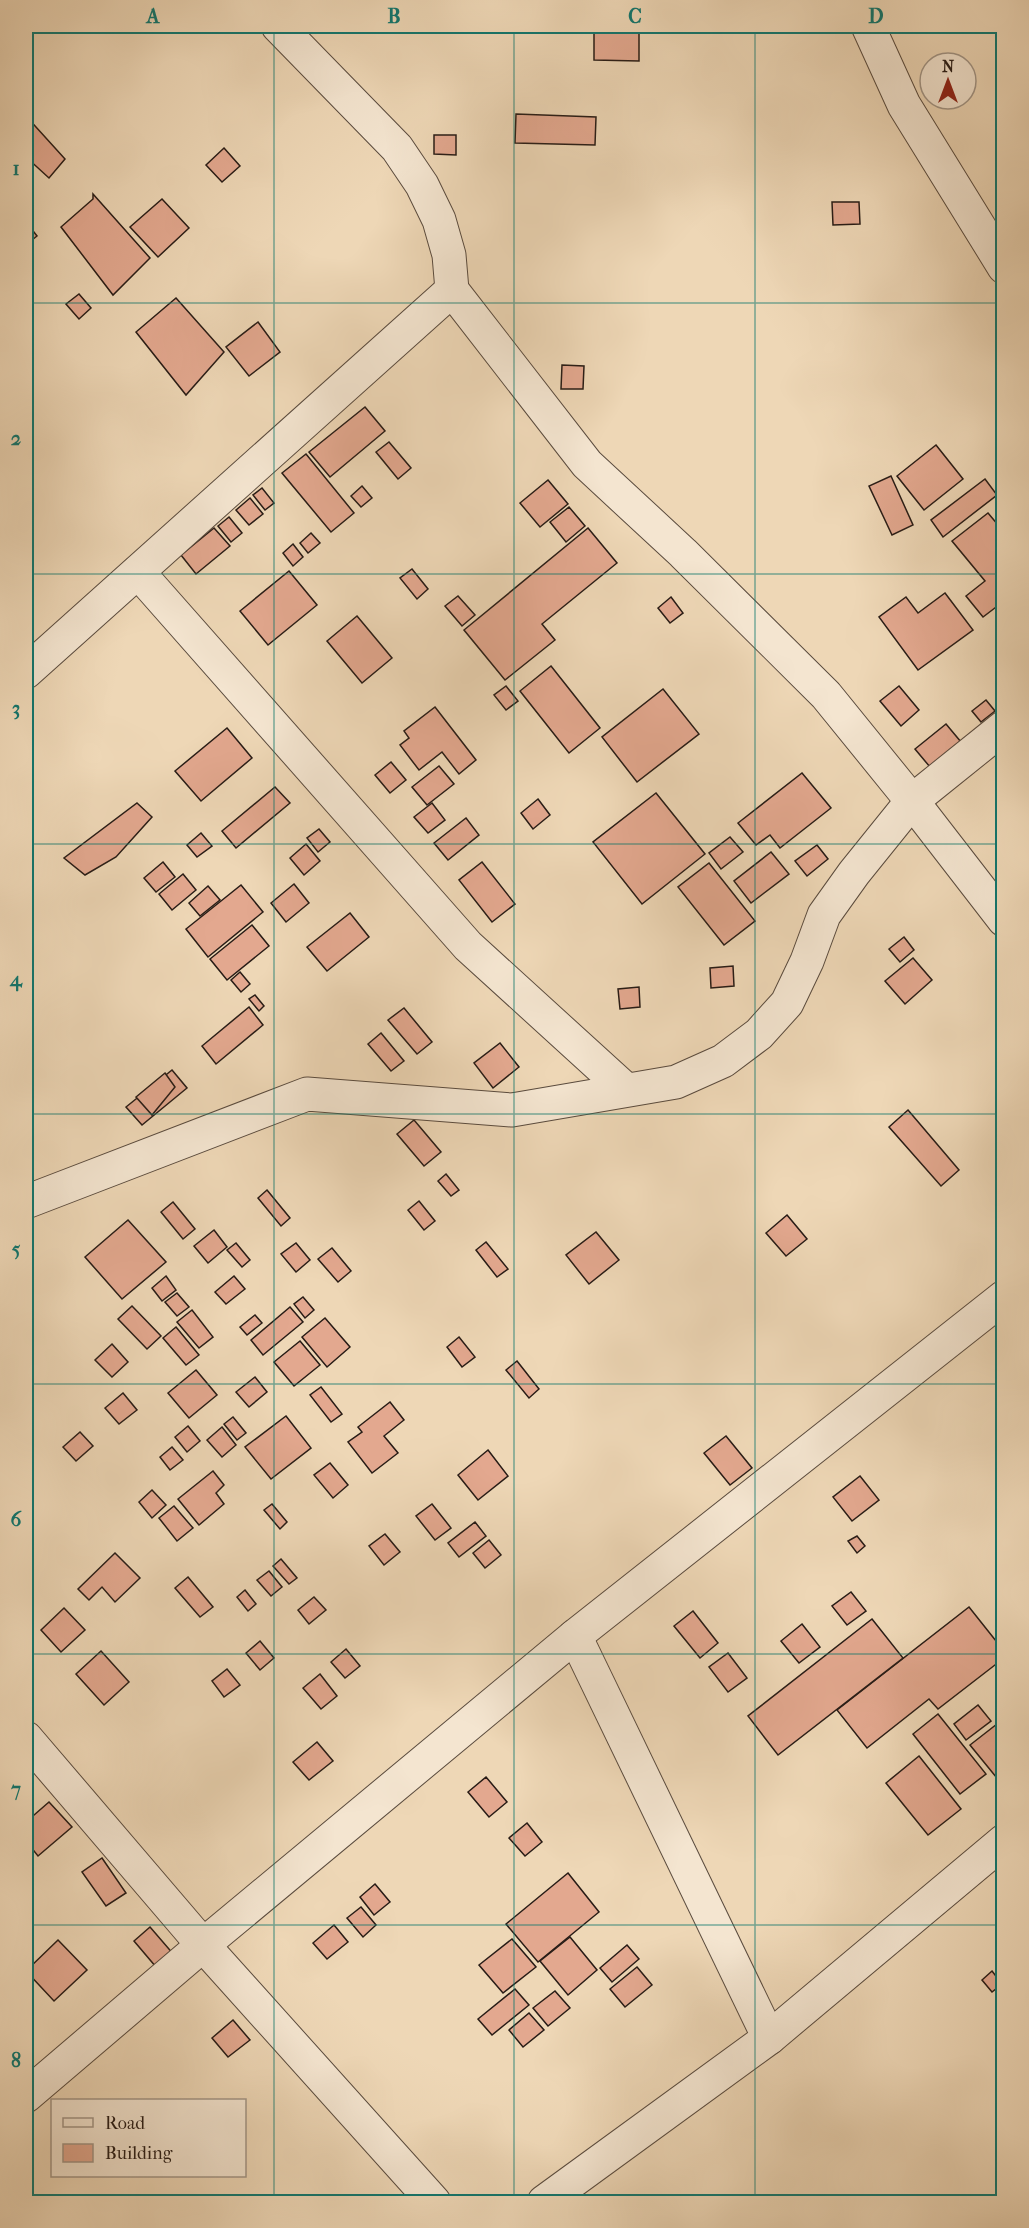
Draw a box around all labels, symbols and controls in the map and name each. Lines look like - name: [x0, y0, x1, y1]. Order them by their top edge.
- text: A: [145, 5, 161, 28]
- text: B: [387, 5, 401, 28]
- text: C: [628, 5, 642, 28]
- text: D: [868, 5, 884, 28]
- north arrow: [918, 51, 978, 111]
- text: N: [942, 57, 955, 76]
- text: 1: [12, 157, 20, 180]
- text: 2: [11, 427, 21, 450]
- text: 3: [12, 697, 20, 720]
- text: 4: [9, 968, 23, 992]
- text: 5: [12, 1238, 21, 1261]
- text: 6: [11, 1508, 23, 1531]
- text: 7: [10, 1778, 21, 1801]
- text: 8: [11, 2049, 21, 2072]
- legend: [51, 2099, 246, 2177]
- text: Road: [105, 2113, 145, 2134]
- text: Building: [105, 2143, 173, 2164]

